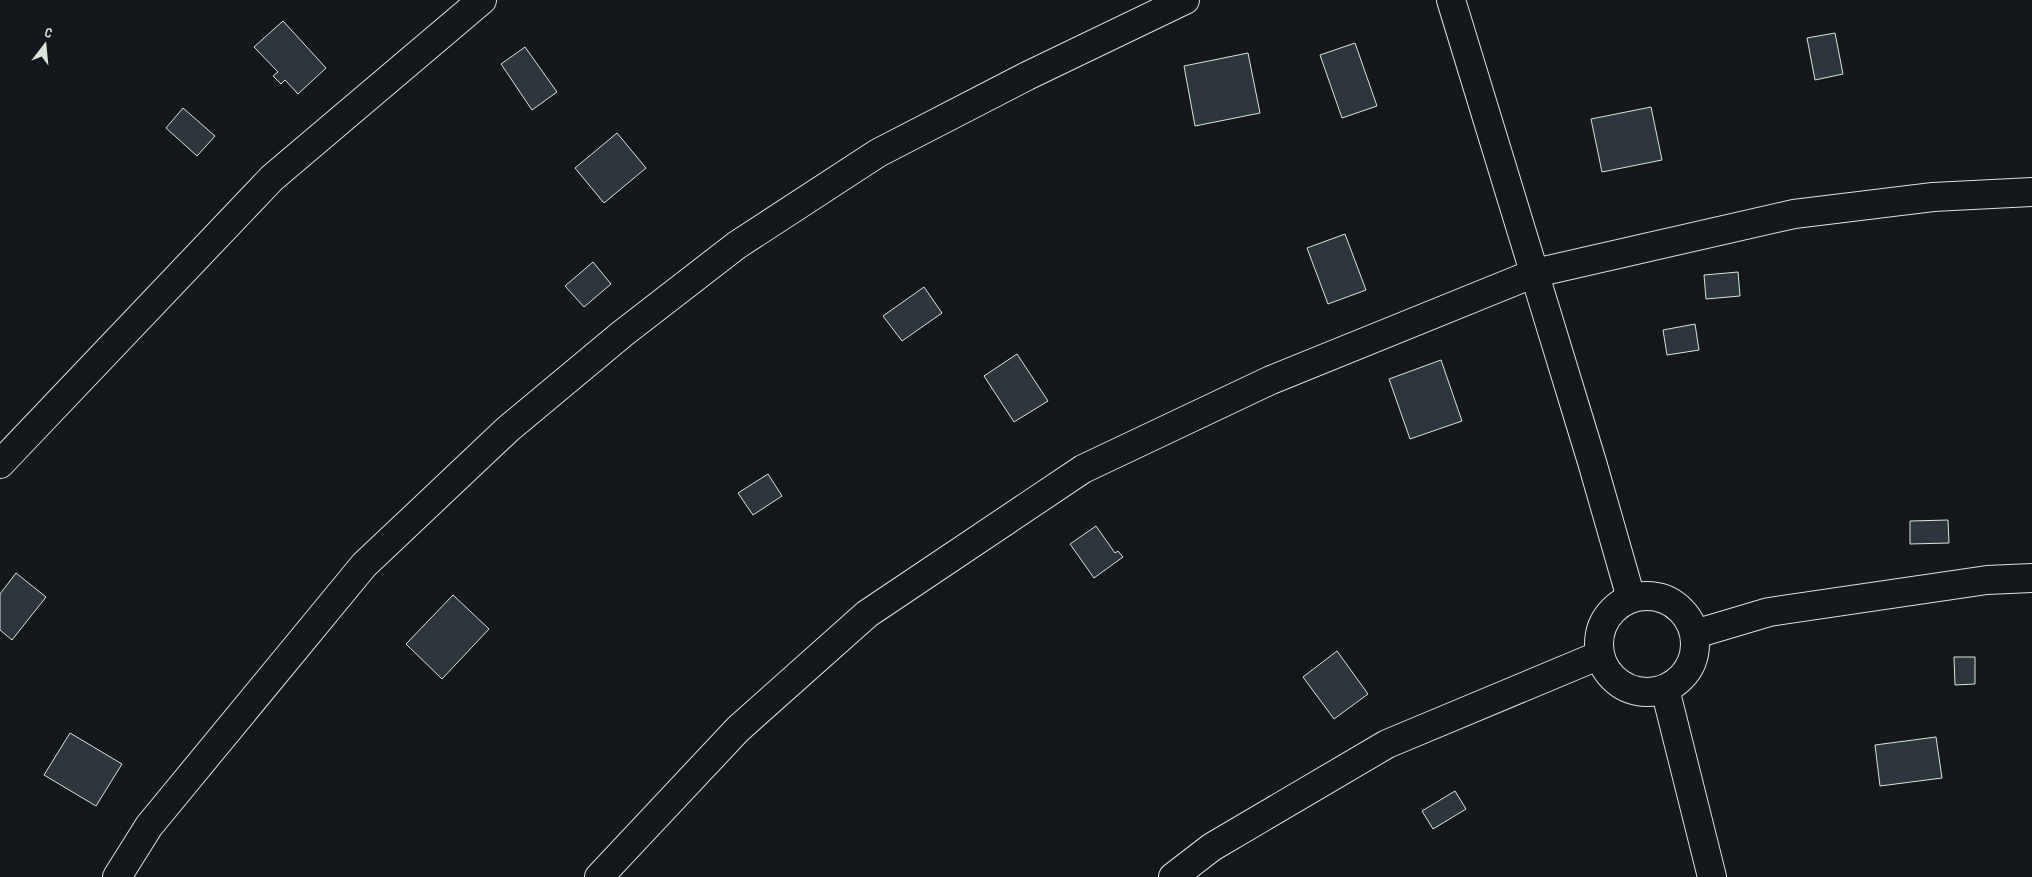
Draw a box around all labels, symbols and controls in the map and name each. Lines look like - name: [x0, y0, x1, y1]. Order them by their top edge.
- north arrow: [20, 20, 70, 70]
- text: С: [43, 24, 54, 42]

